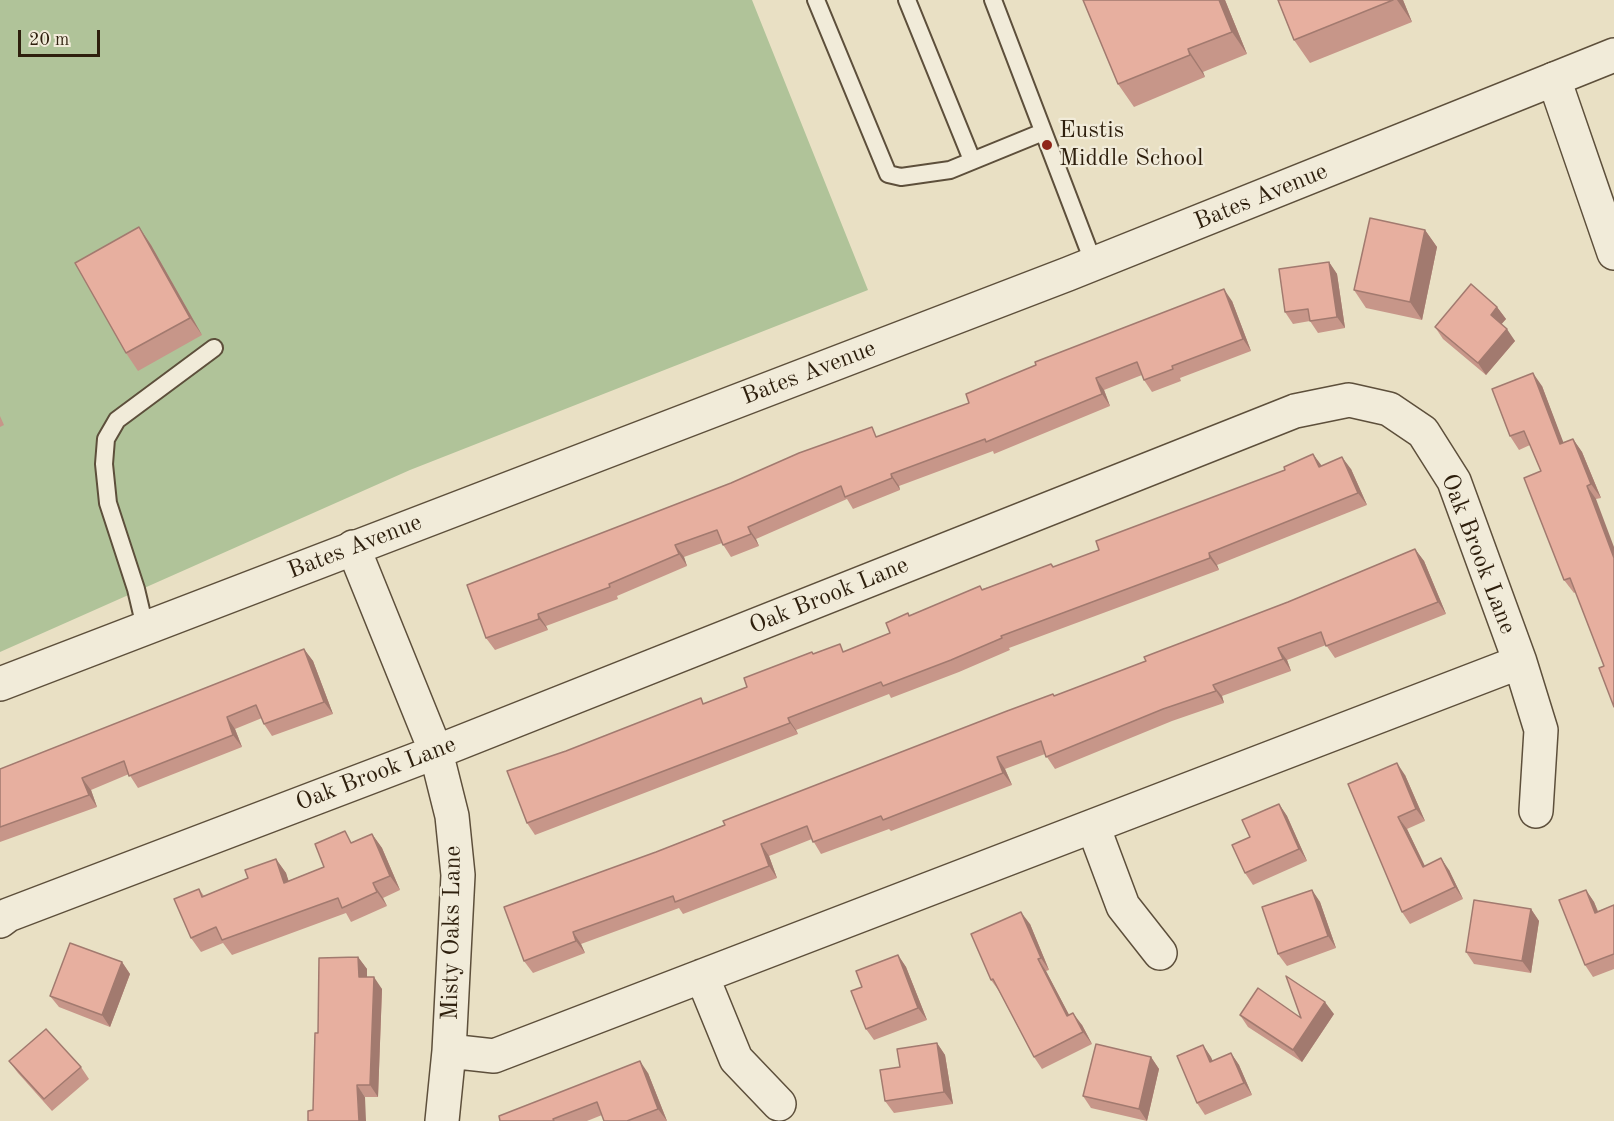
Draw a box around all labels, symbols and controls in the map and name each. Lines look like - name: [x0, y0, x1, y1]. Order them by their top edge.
- scale bar: [21, 18, 104, 56]
- text: 20 m: [29, 31, 69, 49]
- place label: Eustis Middle School: [1059, 117, 1204, 173]
- marker: Eustis Middle School: [1040, 138, 1054, 152]
- street label: Bates Avenue: [1190, 157, 1332, 237]
- street label: Bates Avenue: [738, 334, 880, 412]
- street label: Oak Brook Lane: [1434, 470, 1522, 638]
- street label: Bates Avenue: [284, 508, 426, 586]
- street label: Oak Brook Lane: [745, 551, 913, 641]
- street label: Oak Brook Lane: [292, 730, 460, 818]
- street label: Misty Oaks Lane: [436, 845, 468, 1021]

